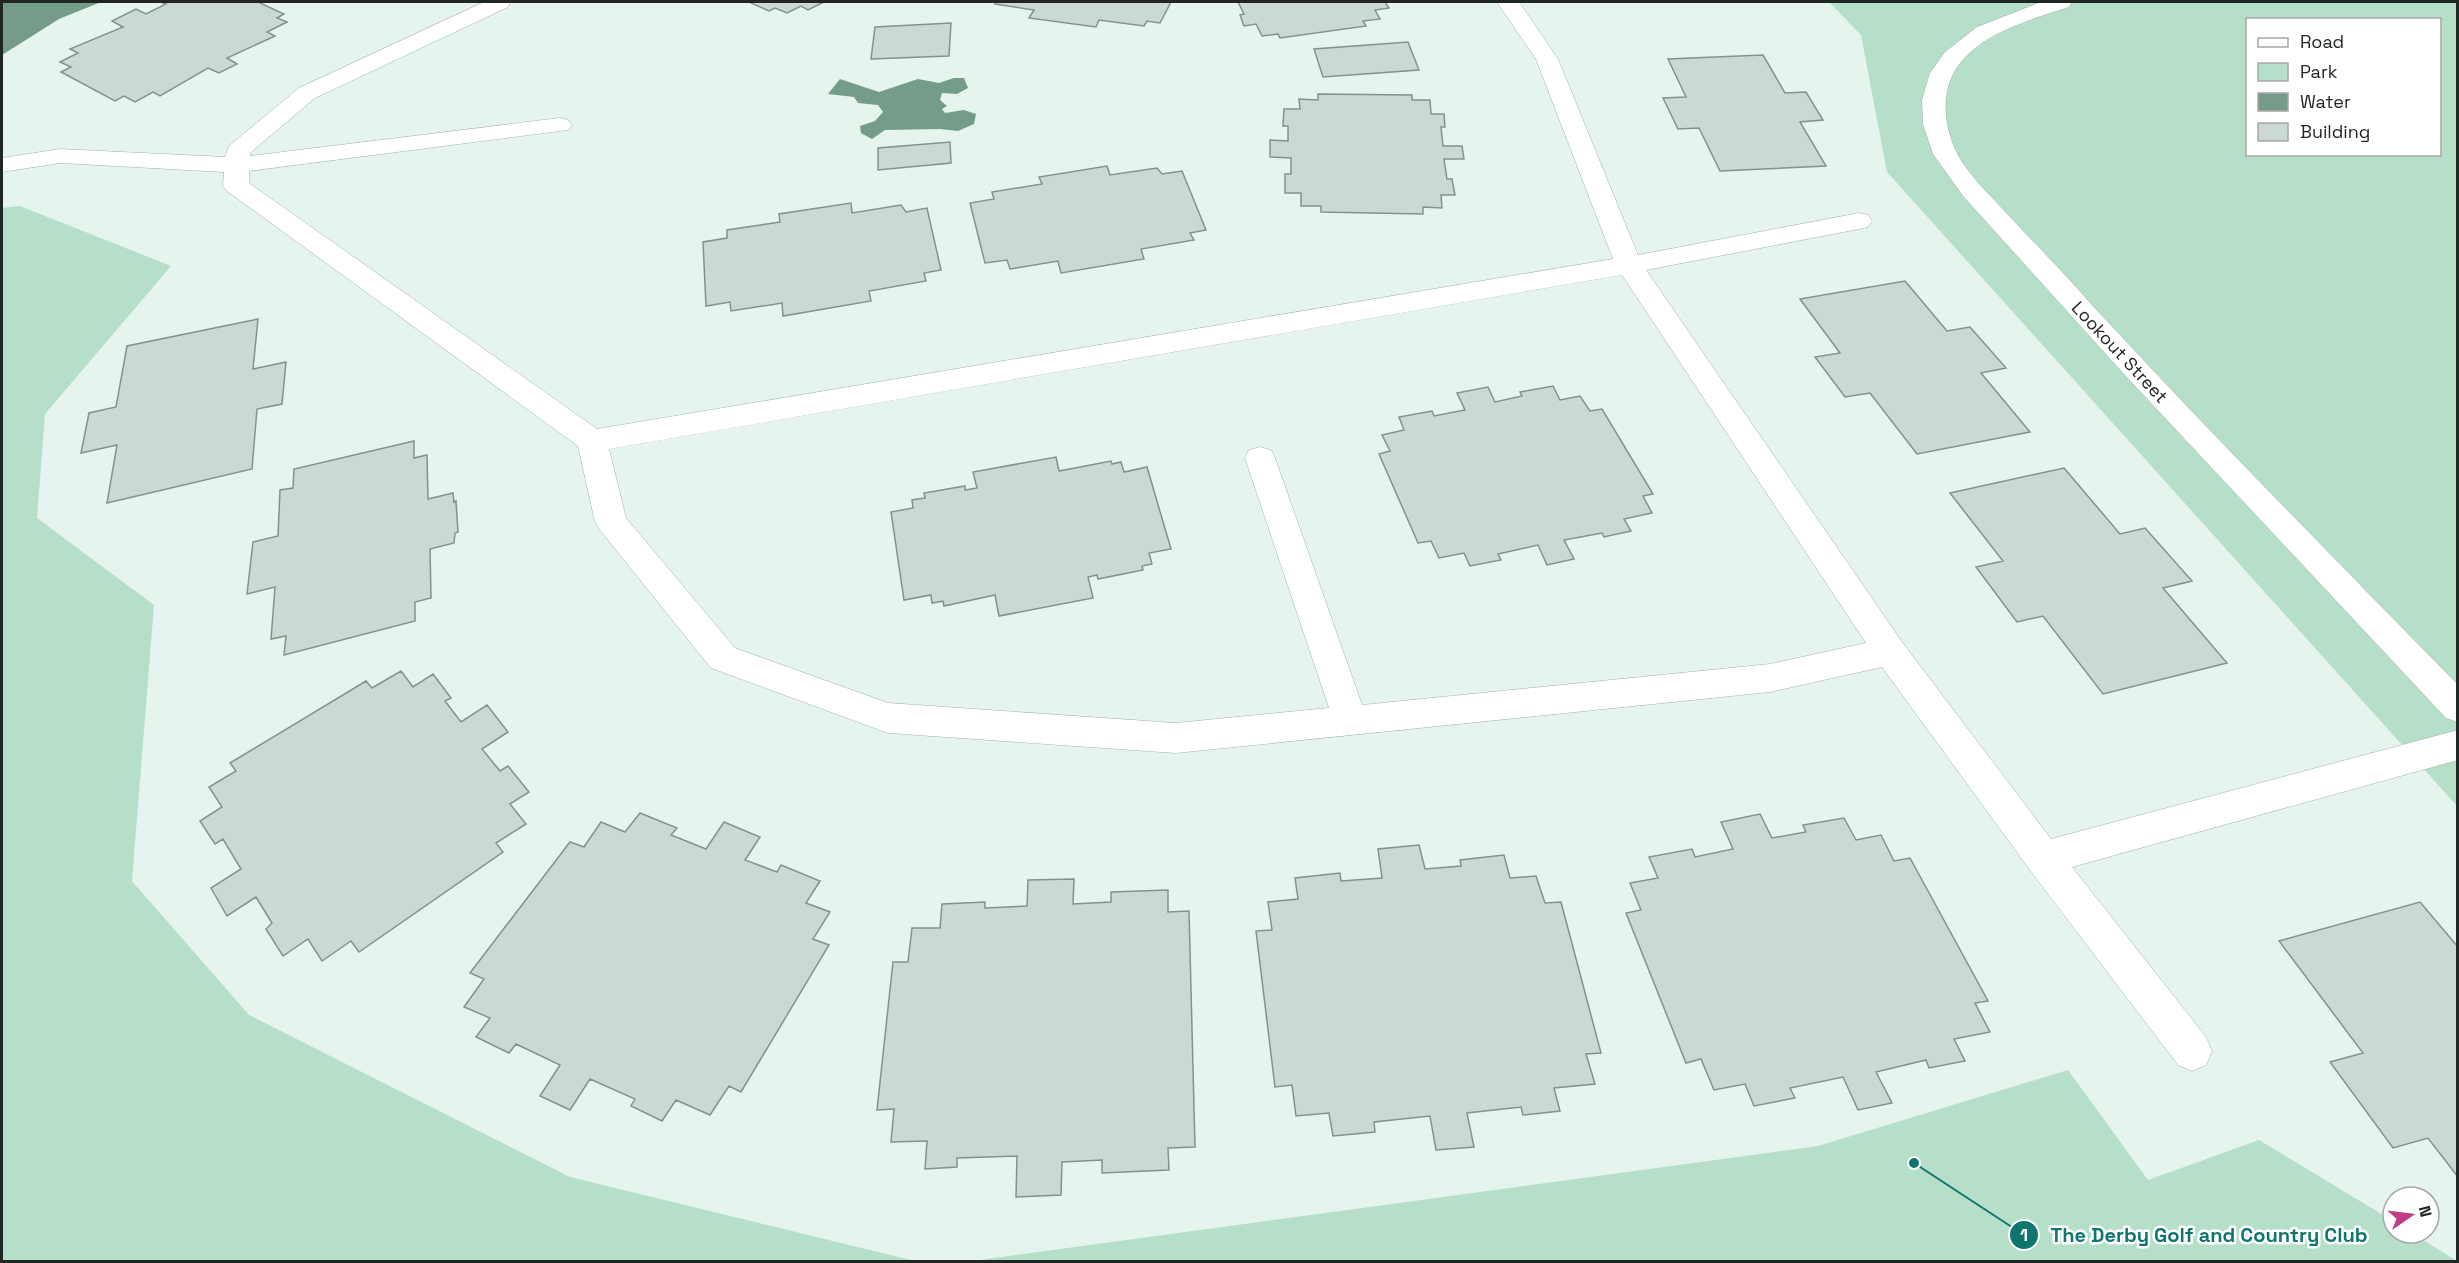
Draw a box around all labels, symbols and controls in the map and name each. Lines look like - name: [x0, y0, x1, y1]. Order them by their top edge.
- legend: [2246, 18, 2441, 156]
- text: Road: [2300, 30, 2344, 53]
- text: Park: [2300, 60, 2338, 83]
- text: Water: [2300, 90, 2351, 113]
- text: Building: [2300, 120, 2370, 143]
- street label: Lookout Street: [2067, 296, 2173, 408]
- north arrow: [2381, 1185, 2441, 1245]
- text: N: [2414, 1204, 2437, 1219]
- callout: The Derby Golf and Country Club: [2009, 1216, 2380, 1254]
- text: The Derby Golf and Country Club: [2050, 1222, 2368, 1248]
- text: 1: [2020, 1223, 2028, 1246]

